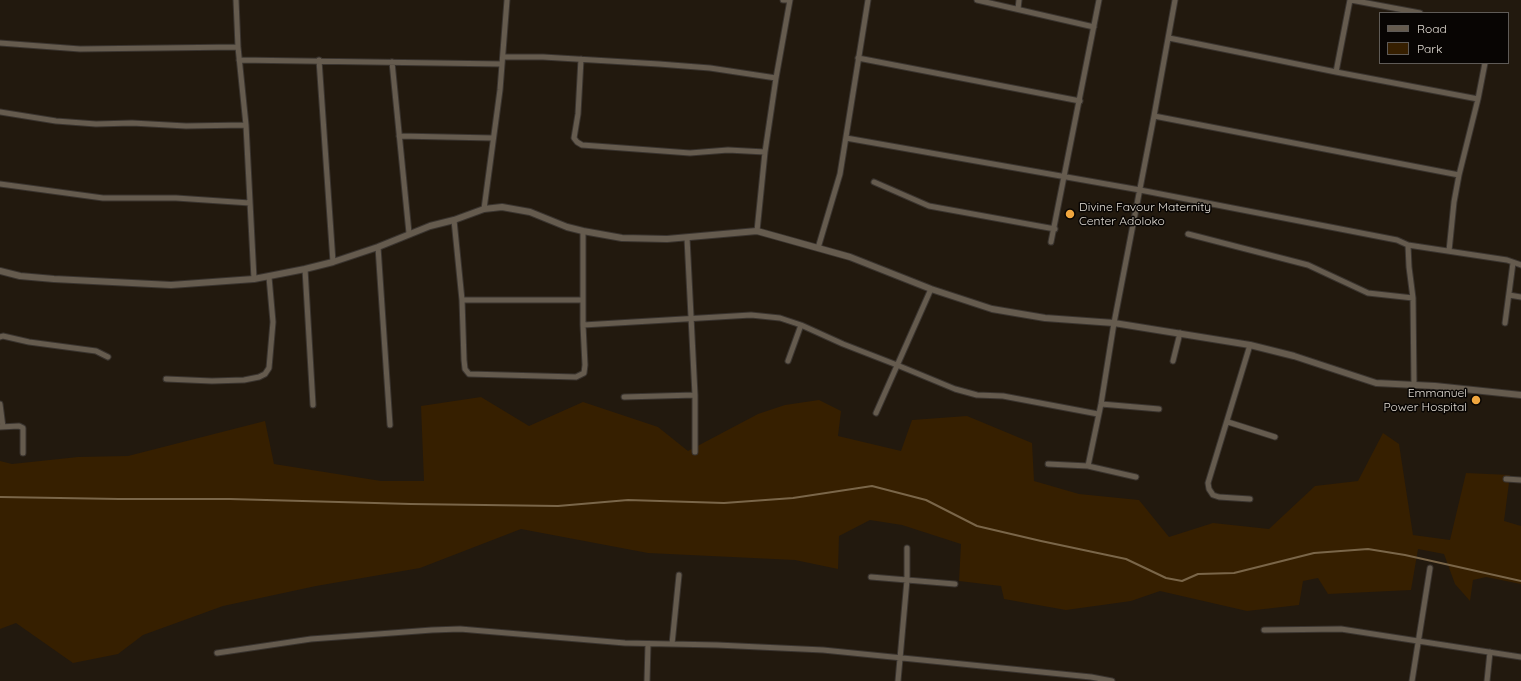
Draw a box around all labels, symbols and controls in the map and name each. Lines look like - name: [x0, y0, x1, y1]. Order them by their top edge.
- legend: [1379, 12, 1509, 64]
- text: Road: [1417, 21, 1447, 36]
- text: Park: [1417, 41, 1442, 56]
- place label: Divine Favour Maternity Center Adoloko: [1079, 200, 1211, 228]
- marker: Divine Favour Maternity Center Adoloko: [1064, 208, 1076, 220]
- place label: Emmanuel Power Hospital: [1384, 386, 1467, 414]
- marker: Emmanuel Power Hospital: [1470, 394, 1482, 406]

